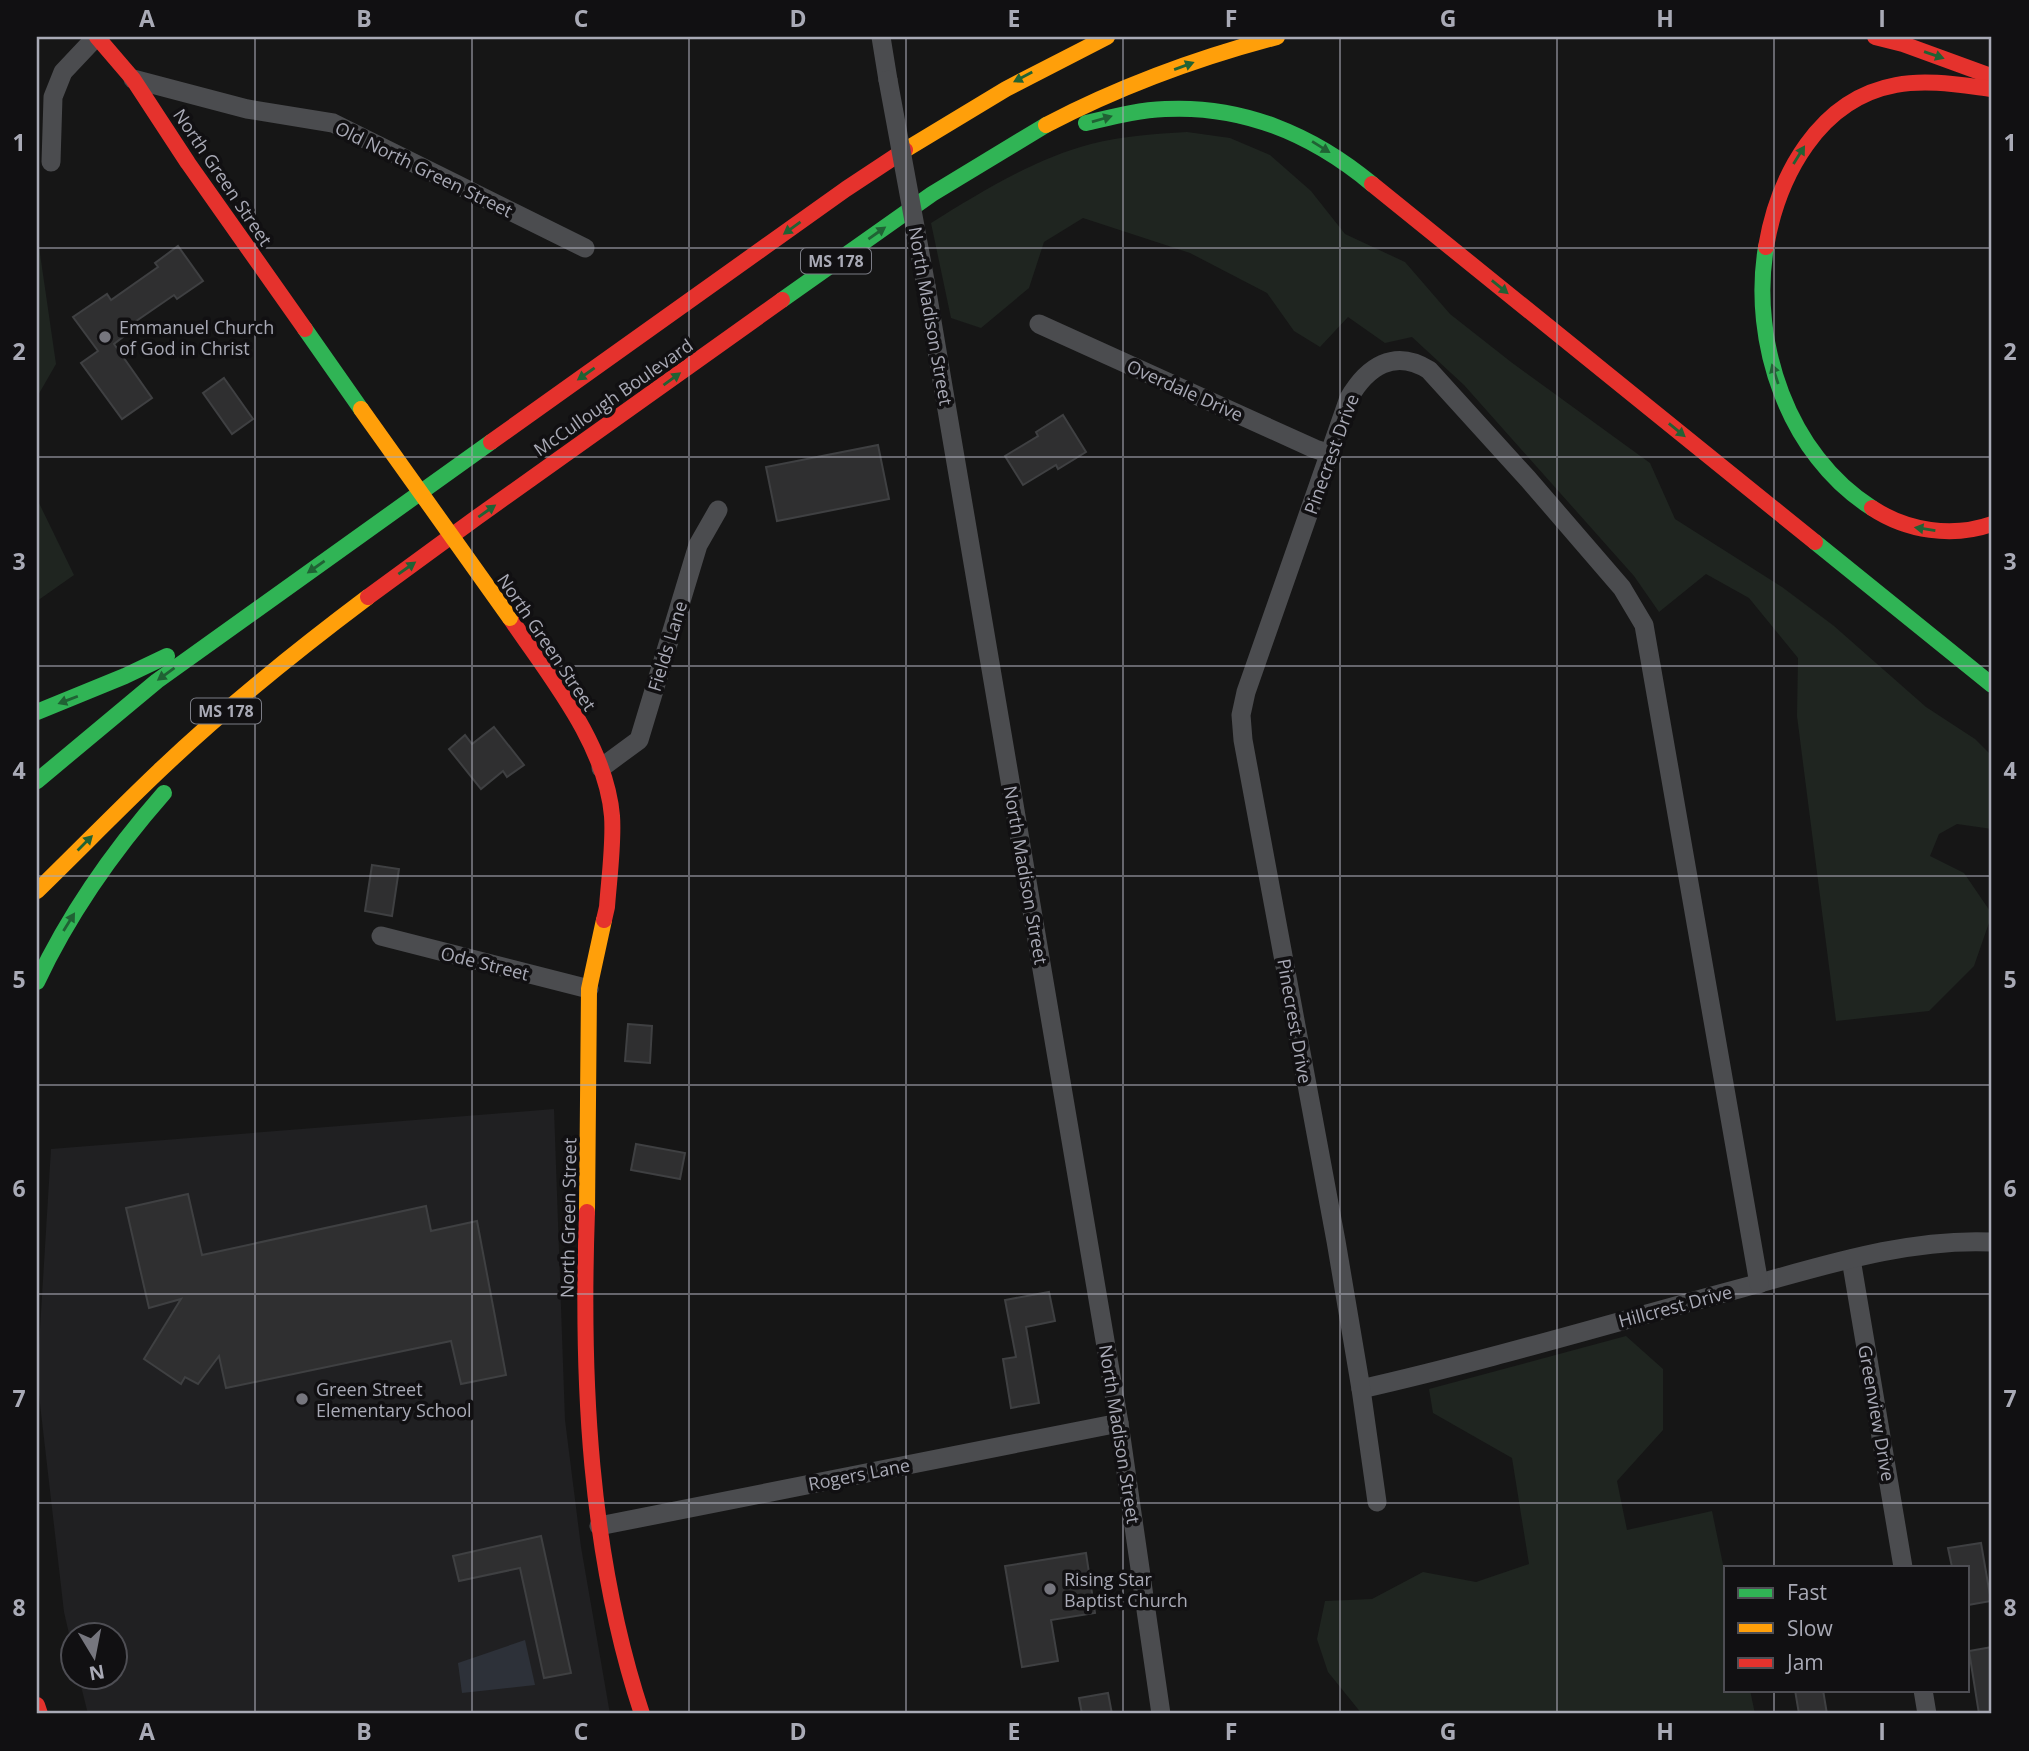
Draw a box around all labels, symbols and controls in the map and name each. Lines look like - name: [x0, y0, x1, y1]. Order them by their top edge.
- text: A: [139, 2, 155, 34]
- text: B: [356, 2, 372, 34]
- text: C: [574, 2, 588, 34]
- text: D: [789, 2, 807, 34]
- text: E: [1008, 2, 1020, 34]
- text: F: [1225, 2, 1237, 34]
- text: G: [1440, 2, 1456, 34]
- text: H: [1656, 2, 1674, 34]
- text: I: [1878, 2, 1886, 34]
- one-way arrow: [1924, 50, 1945, 61]
- one-way arrow: [1173, 61, 1194, 72]
- one-way arrow: [1013, 72, 1033, 83]
- street label: North Green Street: [168, 104, 278, 250]
- one-way arrow: [1091, 113, 1113, 124]
- street label: Old North Green Street: [331, 116, 517, 222]
- text: 1: [12, 126, 26, 158]
- text: 1: [2003, 126, 2017, 158]
- one-way arrow: [1312, 140, 1331, 153]
- one-way arrow: [1793, 145, 1806, 164]
- one-way arrow: [782, 221, 801, 235]
- street label: North Madison Street: [903, 225, 959, 407]
- one-way arrow: [868, 226, 886, 240]
- road number: MS 178: [801, 248, 871, 274]
- one-way arrow: [1490, 280, 1508, 295]
- place label: Emmanuel Church of God in Christ: [119, 315, 274, 360]
- marker: Emmanuel Church of God in Christ: [97, 329, 113, 345]
- street label: McCullough Boulevard: [529, 333, 697, 461]
- text: 2: [12, 335, 26, 367]
- text: 2: [2003, 335, 2017, 367]
- street label: Overdale Drive: [1123, 354, 1247, 426]
- one-way arrow: [1769, 363, 1780, 384]
- one-way arrow: [577, 367, 595, 381]
- one-way arrow: [663, 372, 681, 386]
- street label: Pinecrest Drive: [1298, 391, 1364, 517]
- one-way arrow: [1667, 423, 1685, 438]
- one-way arrow: [478, 504, 496, 518]
- one-way arrow: [1914, 523, 1936, 534]
- text: 3: [12, 545, 26, 577]
- text: 3: [2003, 545, 2017, 577]
- one-way arrow: [307, 560, 325, 574]
- one-way arrow: [398, 561, 416, 575]
- street label: North Green Street: [492, 569, 602, 715]
- street label: Fields Lane: [642, 598, 692, 694]
- one-way arrow: [157, 667, 175, 681]
- one-way arrow: [58, 695, 79, 706]
- road number: MS 178: [191, 698, 261, 724]
- text: 4: [12, 754, 26, 786]
- text: 4: [2003, 754, 2017, 786]
- street label: North Madison Street: [998, 784, 1054, 966]
- one-way arrow: [77, 834, 94, 851]
- one-way arrow: [63, 912, 75, 931]
- street label: Ode Street: [438, 940, 532, 986]
- street label: Pinecrest Drive: [1272, 957, 1318, 1085]
- text: 5: [12, 963, 26, 995]
- text: 5: [2003, 963, 2017, 995]
- street label: North Green Street: [555, 1138, 581, 1298]
- text: 6: [12, 1172, 26, 1204]
- text: 6: [2003, 1172, 2017, 1204]
- street label: Hillcrest Drive: [1616, 1279, 1734, 1333]
- street label: North Madison Street: [1094, 1343, 1146, 1525]
- street label: Greenview Drive: [1853, 1343, 1901, 1483]
- place label: Green Street Elementary School: [316, 1377, 472, 1422]
- text: 7: [12, 1382, 26, 1414]
- text: 7: [2003, 1382, 2017, 1414]
- marker: Green Street Elementary School: [294, 1391, 310, 1407]
- street label: Rogers Lane: [806, 1452, 912, 1496]
- legend: [1724, 1566, 1969, 1692]
- place label: Rising Star Baptist Church: [1064, 1567, 1188, 1612]
- text: Fast: [1787, 1578, 1827, 1606]
- marker: Rising Star Baptist Church: [1042, 1581, 1058, 1597]
- text: 8: [12, 1591, 26, 1623]
- text: 8: [2003, 1591, 2017, 1623]
- text: Slow: [1787, 1614, 1833, 1642]
- north arrow: [60, 1622, 130, 1692]
- text: Jam: [1785, 1648, 1824, 1676]
- text: N: [87, 1659, 107, 1687]
- text: A: [139, 1715, 155, 1747]
- text: B: [356, 1715, 372, 1747]
- text: C: [574, 1715, 588, 1747]
- text: D: [789, 1715, 807, 1747]
- text: E: [1008, 1715, 1020, 1747]
- text: F: [1225, 1715, 1237, 1747]
- text: G: [1440, 1715, 1456, 1747]
- text: H: [1656, 1715, 1674, 1747]
- text: I: [1878, 1715, 1886, 1747]

